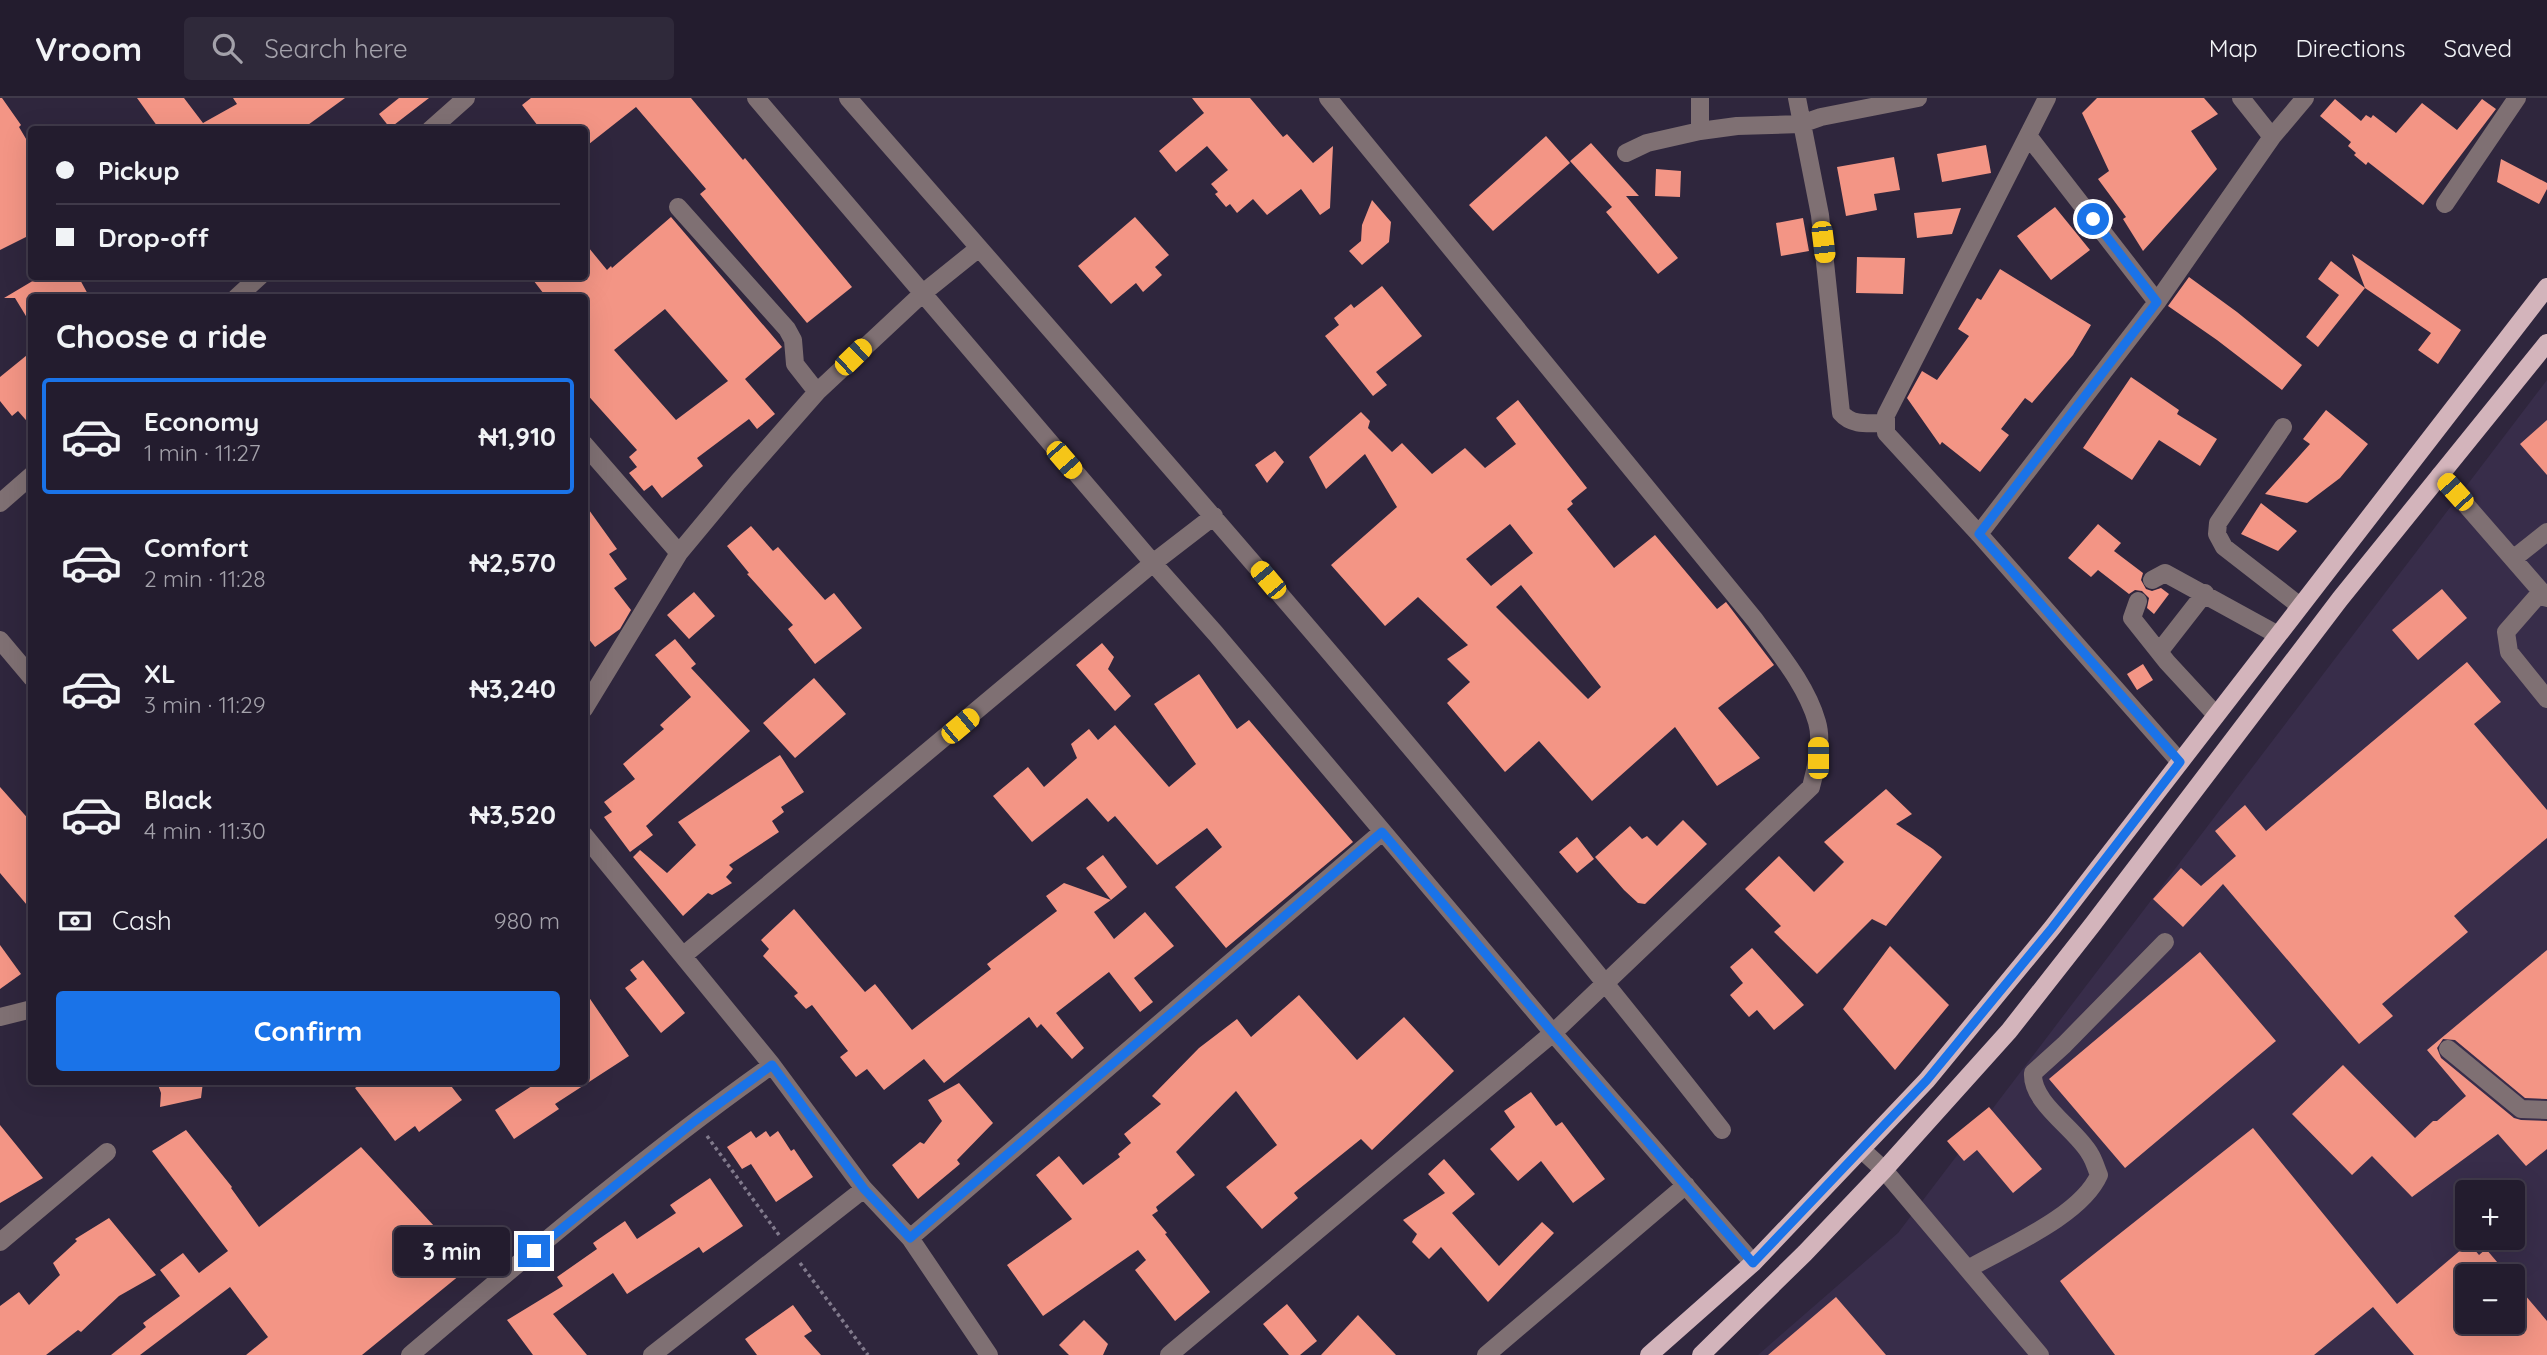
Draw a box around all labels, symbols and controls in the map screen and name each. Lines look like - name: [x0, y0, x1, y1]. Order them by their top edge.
- search box: [184, 17, 674, 80]
- text: Vroom: [35, 28, 142, 69]
- icon: search: [208, 29, 246, 67]
- text: Search here: [264, 32, 408, 65]
- text: Map: [2209, 33, 2258, 63]
- text: Directions: [2296, 33, 2406, 63]
- text: Saved: [2444, 33, 2512, 63]
- text: Pickup: [98, 154, 180, 187]
- route start: [2077, 203, 2109, 235]
- car: [1811, 220, 1836, 264]
- text: Drop-off: [98, 221, 209, 254]
- text: Choose a ride: [56, 316, 268, 356]
- car: [831, 335, 876, 379]
- icon: car: [60, 405, 123, 468]
- text: Economy: [144, 405, 259, 438]
- text: ₦1,910: [479, 420, 556, 453]
- car: [1043, 437, 1086, 483]
- text: 1 min · 11:27: [144, 438, 260, 467]
- car: [2434, 469, 2477, 515]
- icon: car: [60, 531, 123, 594]
- text: Comfort: [144, 531, 249, 564]
- text: ₦2,570: [470, 546, 556, 579]
- car: [1247, 557, 1290, 603]
- text: 2 min · 11:28: [144, 564, 266, 593]
- icon: car: [60, 657, 123, 720]
- text: XL: [144, 657, 176, 690]
- text: ₦3,240: [470, 672, 556, 705]
- text: 3 min · 11:29: [144, 690, 265, 719]
- car: [938, 704, 983, 748]
- car: [1808, 737, 1829, 779]
- icon: car: [60, 783, 123, 846]
- text: Black: [144, 783, 213, 816]
- text: ₦3,520: [470, 798, 556, 831]
- text: 4 min · 11:30: [144, 816, 266, 845]
- icon: cash: [56, 902, 94, 940]
- text: Cash: [112, 904, 172, 937]
- text: 980 m: [494, 906, 560, 935]
- button: Confirm: [56, 991, 560, 1071]
- map controls: [2455, 1180, 2525, 1334]
- button: +: [2455, 1180, 2525, 1250]
- callout: 3 min: [394, 1226, 510, 1276]
- route end: [518, 1235, 550, 1267]
- text: 3 min: [422, 1237, 482, 1266]
- button: −: [2455, 1264, 2525, 1334]

